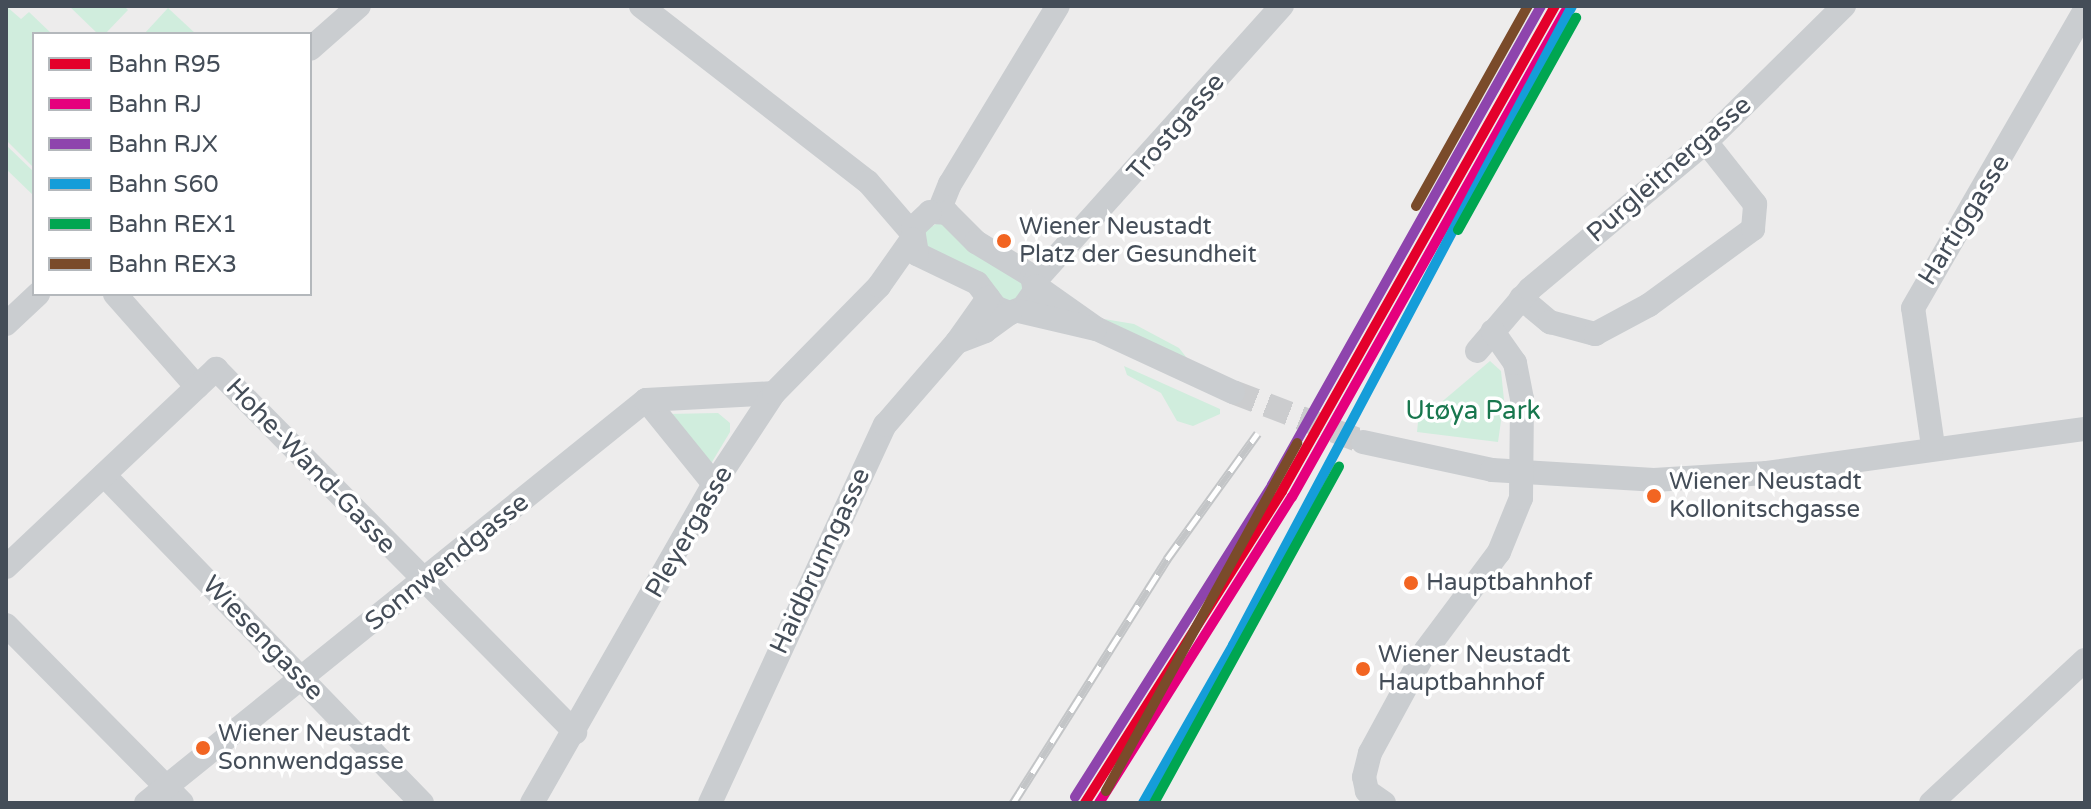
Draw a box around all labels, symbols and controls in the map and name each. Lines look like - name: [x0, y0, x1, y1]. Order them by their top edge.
- legend: [32, 32, 312, 296]
- text: Bahn R95: [108, 50, 221, 79]
- street label: Trostgasse: [1121, 67, 1231, 187]
- street label: Purgleitnergasse: [1580, 89, 1758, 249]
- text: Bahn RJ: [108, 90, 202, 119]
- text: Bahn RJX: [108, 130, 218, 159]
- street label: Hartiggasse: [1912, 149, 2016, 291]
- text: Bahn S60: [108, 170, 219, 199]
- text: Bahn REX1: [108, 210, 237, 239]
- place label: Wiener Neustadt Platz der Gesundheit: [1019, 213, 1257, 269]
- marker: Wiener Neustadt Platz der Gesundheit: [996, 233, 1012, 249]
- text: Bahn REX3: [108, 250, 237, 279]
- street label: Hohe-Wand-Gasse: [219, 372, 403, 560]
- park label: Utøya Park: [1405, 395, 1541, 427]
- street label: Pleyergasse: [639, 460, 739, 604]
- street label: Haidbrunngasse: [763, 463, 877, 659]
- place label: Wiener Neustadt Kollonitschgasse: [1669, 468, 1862, 524]
- street label: Sonnwendgasse: [359, 487, 535, 637]
- marker: Wiener Neustadt Kollonitschgasse: [1646, 488, 1662, 504]
- street label: Wiesengasse: [196, 569, 330, 707]
- place label: Hauptbahnhof: [1426, 569, 1592, 597]
- marker: Hauptbahnhof: [1403, 575, 1419, 591]
- place label: Wiener Neustadt Hauptbahnhof: [1378, 641, 1571, 697]
- marker: Wiener Neustadt Hauptbahnhof: [1355, 661, 1371, 677]
- place label: Wiener Neustadt Sonnwendgasse: [218, 720, 411, 776]
- marker: Wiener Neustadt Sonnwendgasse: [195, 740, 211, 756]

